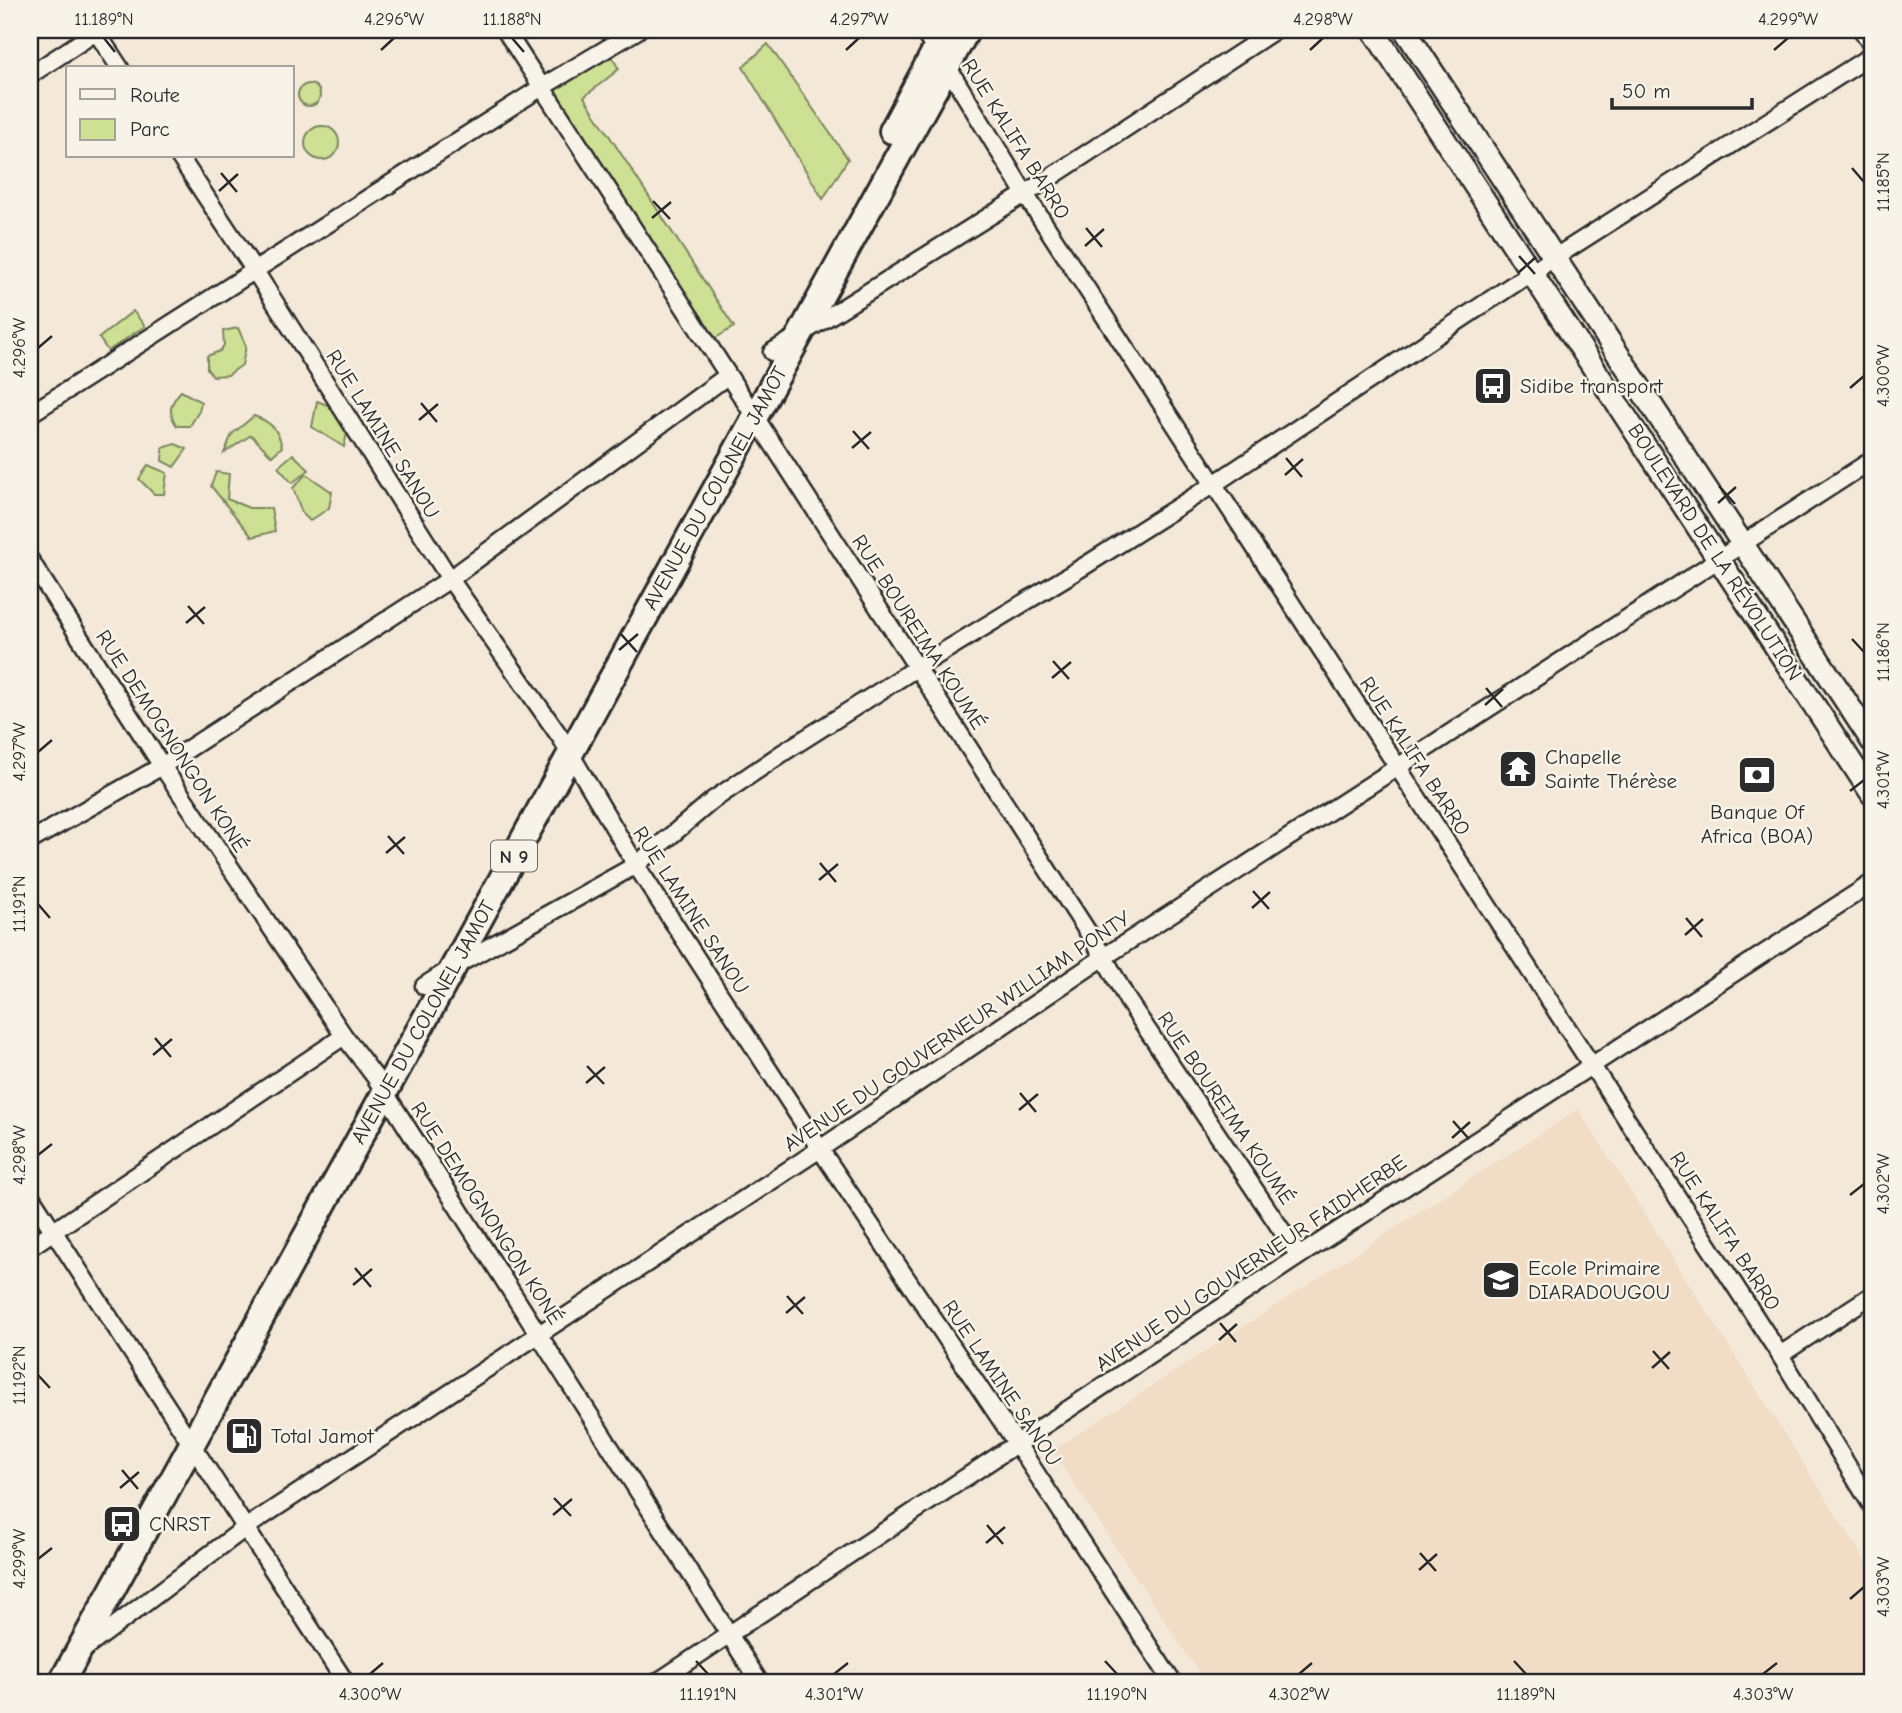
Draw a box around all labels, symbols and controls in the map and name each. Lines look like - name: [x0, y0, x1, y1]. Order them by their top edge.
- text: 11.189°N: [74, 9, 134, 30]
- text: 4.296°W: [364, 9, 425, 30]
- text: 11.188°N: [483, 9, 541, 30]
- text: 4.297°W: [829, 9, 889, 30]
- text: 4.298°W: [1293, 9, 1353, 30]
- text: 4.299°W: [1758, 9, 1818, 30]
- street label: RUE KALIFA BARRO: [957, 55, 1075, 223]
- legend: [66, 66, 294, 158]
- scale bar: [1612, 66, 1752, 110]
- text: 50 m: [1622, 79, 1671, 103]
- text: Route: [130, 83, 180, 107]
- text: Parc: [130, 117, 170, 141]
- text: 11.185°N: [1873, 152, 1894, 212]
- text: 4.296°W: [9, 317, 30, 378]
- text: 4.300°W: [1873, 344, 1894, 407]
- street label: RUE LAMINE SANOU: [321, 345, 445, 523]
- street label: AVENUE DU COLONEL JAMOT: [638, 362, 792, 614]
- bus stop icon: Sidibe transport: [1472, 365, 1514, 407]
- place label: Sidibe transport: [1520, 374, 1664, 398]
- street label: BOULEVARD DE LA RÉVOLUTION: [1623, 419, 1807, 685]
- street label: RUE BOUREIMA KOUMÉ: [847, 530, 991, 734]
- text: 11.186°N: [1873, 622, 1894, 682]
- street label: RUE DEMOGNONGON KONÉ: [91, 625, 253, 857]
- street label: RUE KALIFA BARRO: [1355, 672, 1475, 840]
- text: 4.297°W: [9, 722, 30, 782]
- place label: Chapelle Sainte Thérèse: [1545, 745, 1677, 793]
- temple icon: Chapelle Sainte Thérèse: [1497, 748, 1539, 790]
- text: 4.301°W: [1873, 750, 1894, 809]
- bank icon: Banque Of Africa (BOA): [1736, 754, 1778, 796]
- place label: Banque Of Africa (BOA): [1701, 800, 1813, 848]
- street label: RUE LAMINE SANOU: [628, 822, 754, 998]
- road number: N 9: [491, 841, 537, 872]
- text: 11.191°N: [9, 875, 30, 933]
- street label: AVENUE DU COLONEL JAMOT: [346, 896, 500, 1148]
- street label: AVENUE DU GOUVERNEUR WILLIAM PONTY: [779, 905, 1135, 1156]
- street label: RUE BOUREIMA KOUMÉ: [1153, 1007, 1299, 1209]
- street label: RUE DEMOGNONGON KONÉ: [406, 1097, 568, 1329]
- text: 4.298°W: [9, 1125, 30, 1185]
- street label: RUE KALIFA BARRO: [1665, 1147, 1785, 1315]
- street label: AVENUE DU GOUVERNEUR FAIDHERBE: [1091, 1150, 1411, 1376]
- text: 4.302°W: [1873, 1153, 1894, 1215]
- place label: Ecole Primaire DIARADOUGOU: [1528, 1256, 1670, 1304]
- school or university icon: Ecole Primaire DIARADOUGOU: [1480, 1259, 1522, 1301]
- street label: RUE LAMINE SANOU: [938, 1296, 1066, 1470]
- text: 11.192°N: [9, 1345, 30, 1405]
- fuel station icon: Total Jamot: [223, 1415, 265, 1457]
- place label: Total Jamot: [271, 1424, 374, 1448]
- bus stop icon: CNRST: [101, 1503, 143, 1545]
- place label: CNRST: [149, 1512, 211, 1536]
- text: 4.299°W: [9, 1529, 30, 1589]
- text: 4.303°W: [1873, 1556, 1894, 1617]
- text: 4.300°W: [339, 1684, 402, 1705]
- text: 11.191°N: [679, 1684, 737, 1705]
- text: 4.301°W: [805, 1684, 864, 1705]
- text: 11.190°N: [1087, 1684, 1147, 1705]
- text: 4.302°W: [1268, 1684, 1330, 1705]
- text: 11.189°N: [1496, 1684, 1556, 1705]
- text: 4.303°W: [1733, 1684, 1794, 1705]

